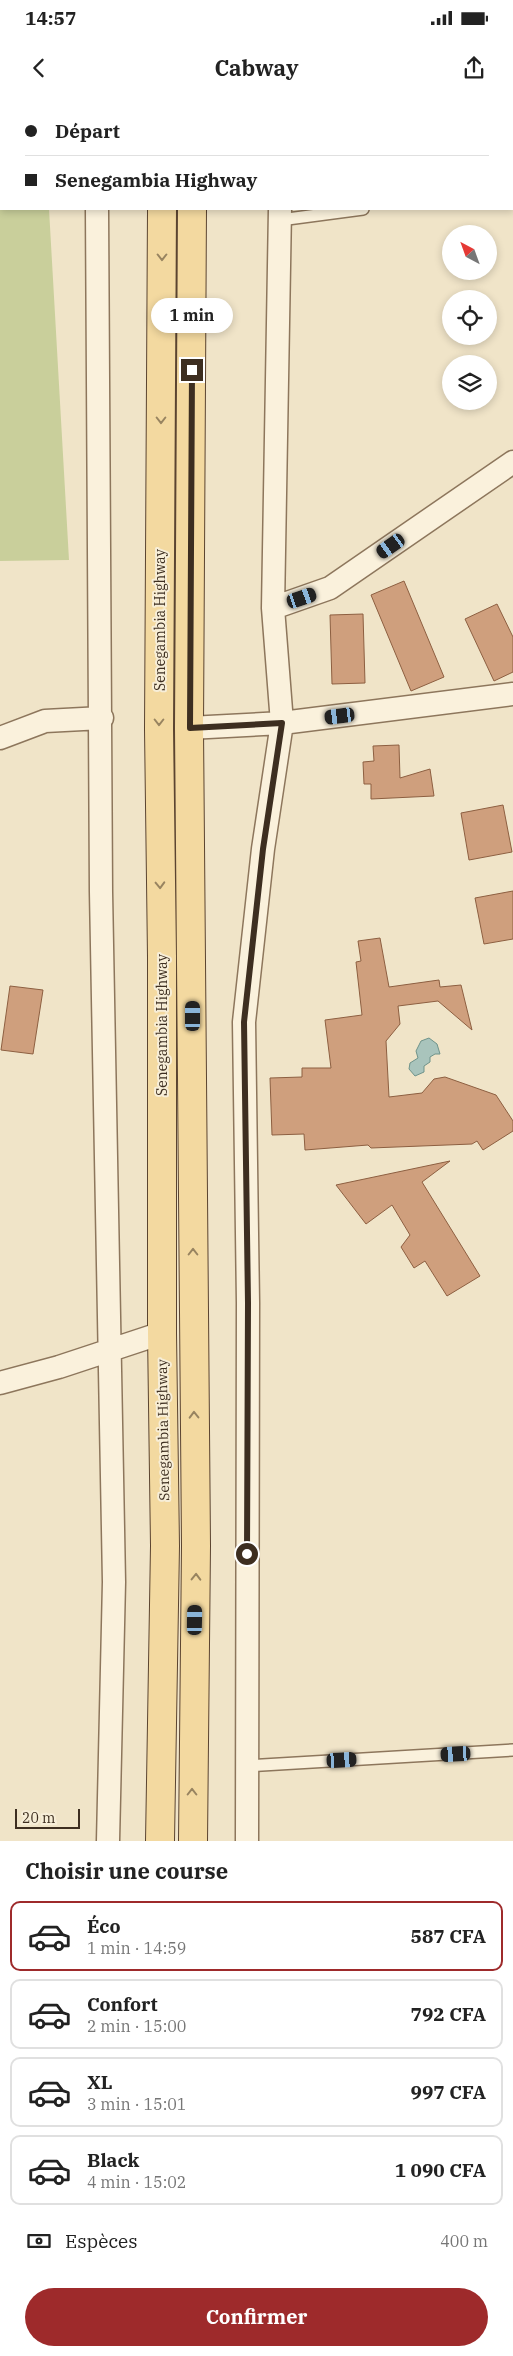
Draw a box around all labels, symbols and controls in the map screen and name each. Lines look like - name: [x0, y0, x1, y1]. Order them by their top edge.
- text: 14:57: [25, 6, 76, 30]
- text: Cabway: [215, 53, 298, 82]
- icon: back: [25, 54, 53, 82]
- icon: share: [460, 54, 488, 82]
- text: Départ: [55, 119, 120, 143]
- text: Senegambia Highway: [55, 168, 257, 192]
- north arrow: [442, 225, 498, 280]
- map controls: [442, 225, 497, 410]
- one-way arrow: [157, 254, 167, 262]
- button: locate: [442, 290, 497, 345]
- callout: 1 min: [151, 298, 233, 332]
- text: 1 min: [170, 305, 214, 325]
- button: layers: [442, 355, 497, 410]
- route end: [181, 359, 203, 381]
- one-way arrow: [156, 416, 166, 424]
- car: [374, 531, 407, 561]
- street label: Senegambia Highway: [151, 549, 169, 691]
- car: [285, 586, 318, 610]
- car: [324, 707, 355, 725]
- one-way arrow: [154, 719, 164, 727]
- one-way arrow: [155, 882, 165, 889]
- street label: Senegambia Highway: [153, 954, 171, 1096]
- car: [185, 1001, 200, 1031]
- one-way arrow: [188, 1248, 198, 1256]
- street label: Senegambia Highway: [153, 1358, 173, 1501]
- one-way arrow: [189, 1411, 199, 1418]
- route start: [236, 1543, 258, 1565]
- one-way arrow: [190, 1573, 201, 1581]
- car: [187, 1605, 202, 1635]
- car: [440, 1746, 471, 1762]
- car: [326, 1752, 357, 1768]
- one-way arrow: [187, 1788, 198, 1796]
- scale bar: [15, 1806, 80, 1829]
- text: 20 m: [22, 1809, 55, 1827]
- text: Choisir une course: [25, 1856, 228, 1885]
- icon: car: [27, 1914, 72, 1959]
- text: Éco: [87, 1914, 120, 1938]
- text: 587 CFA: [411, 1924, 486, 1948]
- text: 1 min · 14:59: [87, 1938, 186, 1958]
- icon: car: [27, 1992, 72, 2037]
- text: Confort: [87, 1992, 158, 2016]
- text: 792 CFA: [411, 2002, 486, 2026]
- text: 2 min · 15:00: [87, 2016, 186, 2036]
- icon: car: [27, 2070, 72, 2115]
- text: XL: [87, 2070, 113, 2094]
- text: 997 CFA: [411, 2080, 486, 2104]
- text: 3 min · 15:01: [87, 2094, 186, 2114]
- icon: car: [27, 2148, 72, 2193]
- text: Black: [87, 2148, 139, 2172]
- text: 1 090 CFA: [395, 2158, 486, 2182]
- text: 4 min · 15:02: [87, 2172, 186, 2192]
- icon: cash: [25, 2227, 53, 2255]
- text: Espèces: [65, 2229, 138, 2253]
- text: 400 m: [440, 2231, 488, 2251]
- button: Confirmer: [25, 2288, 488, 2346]

